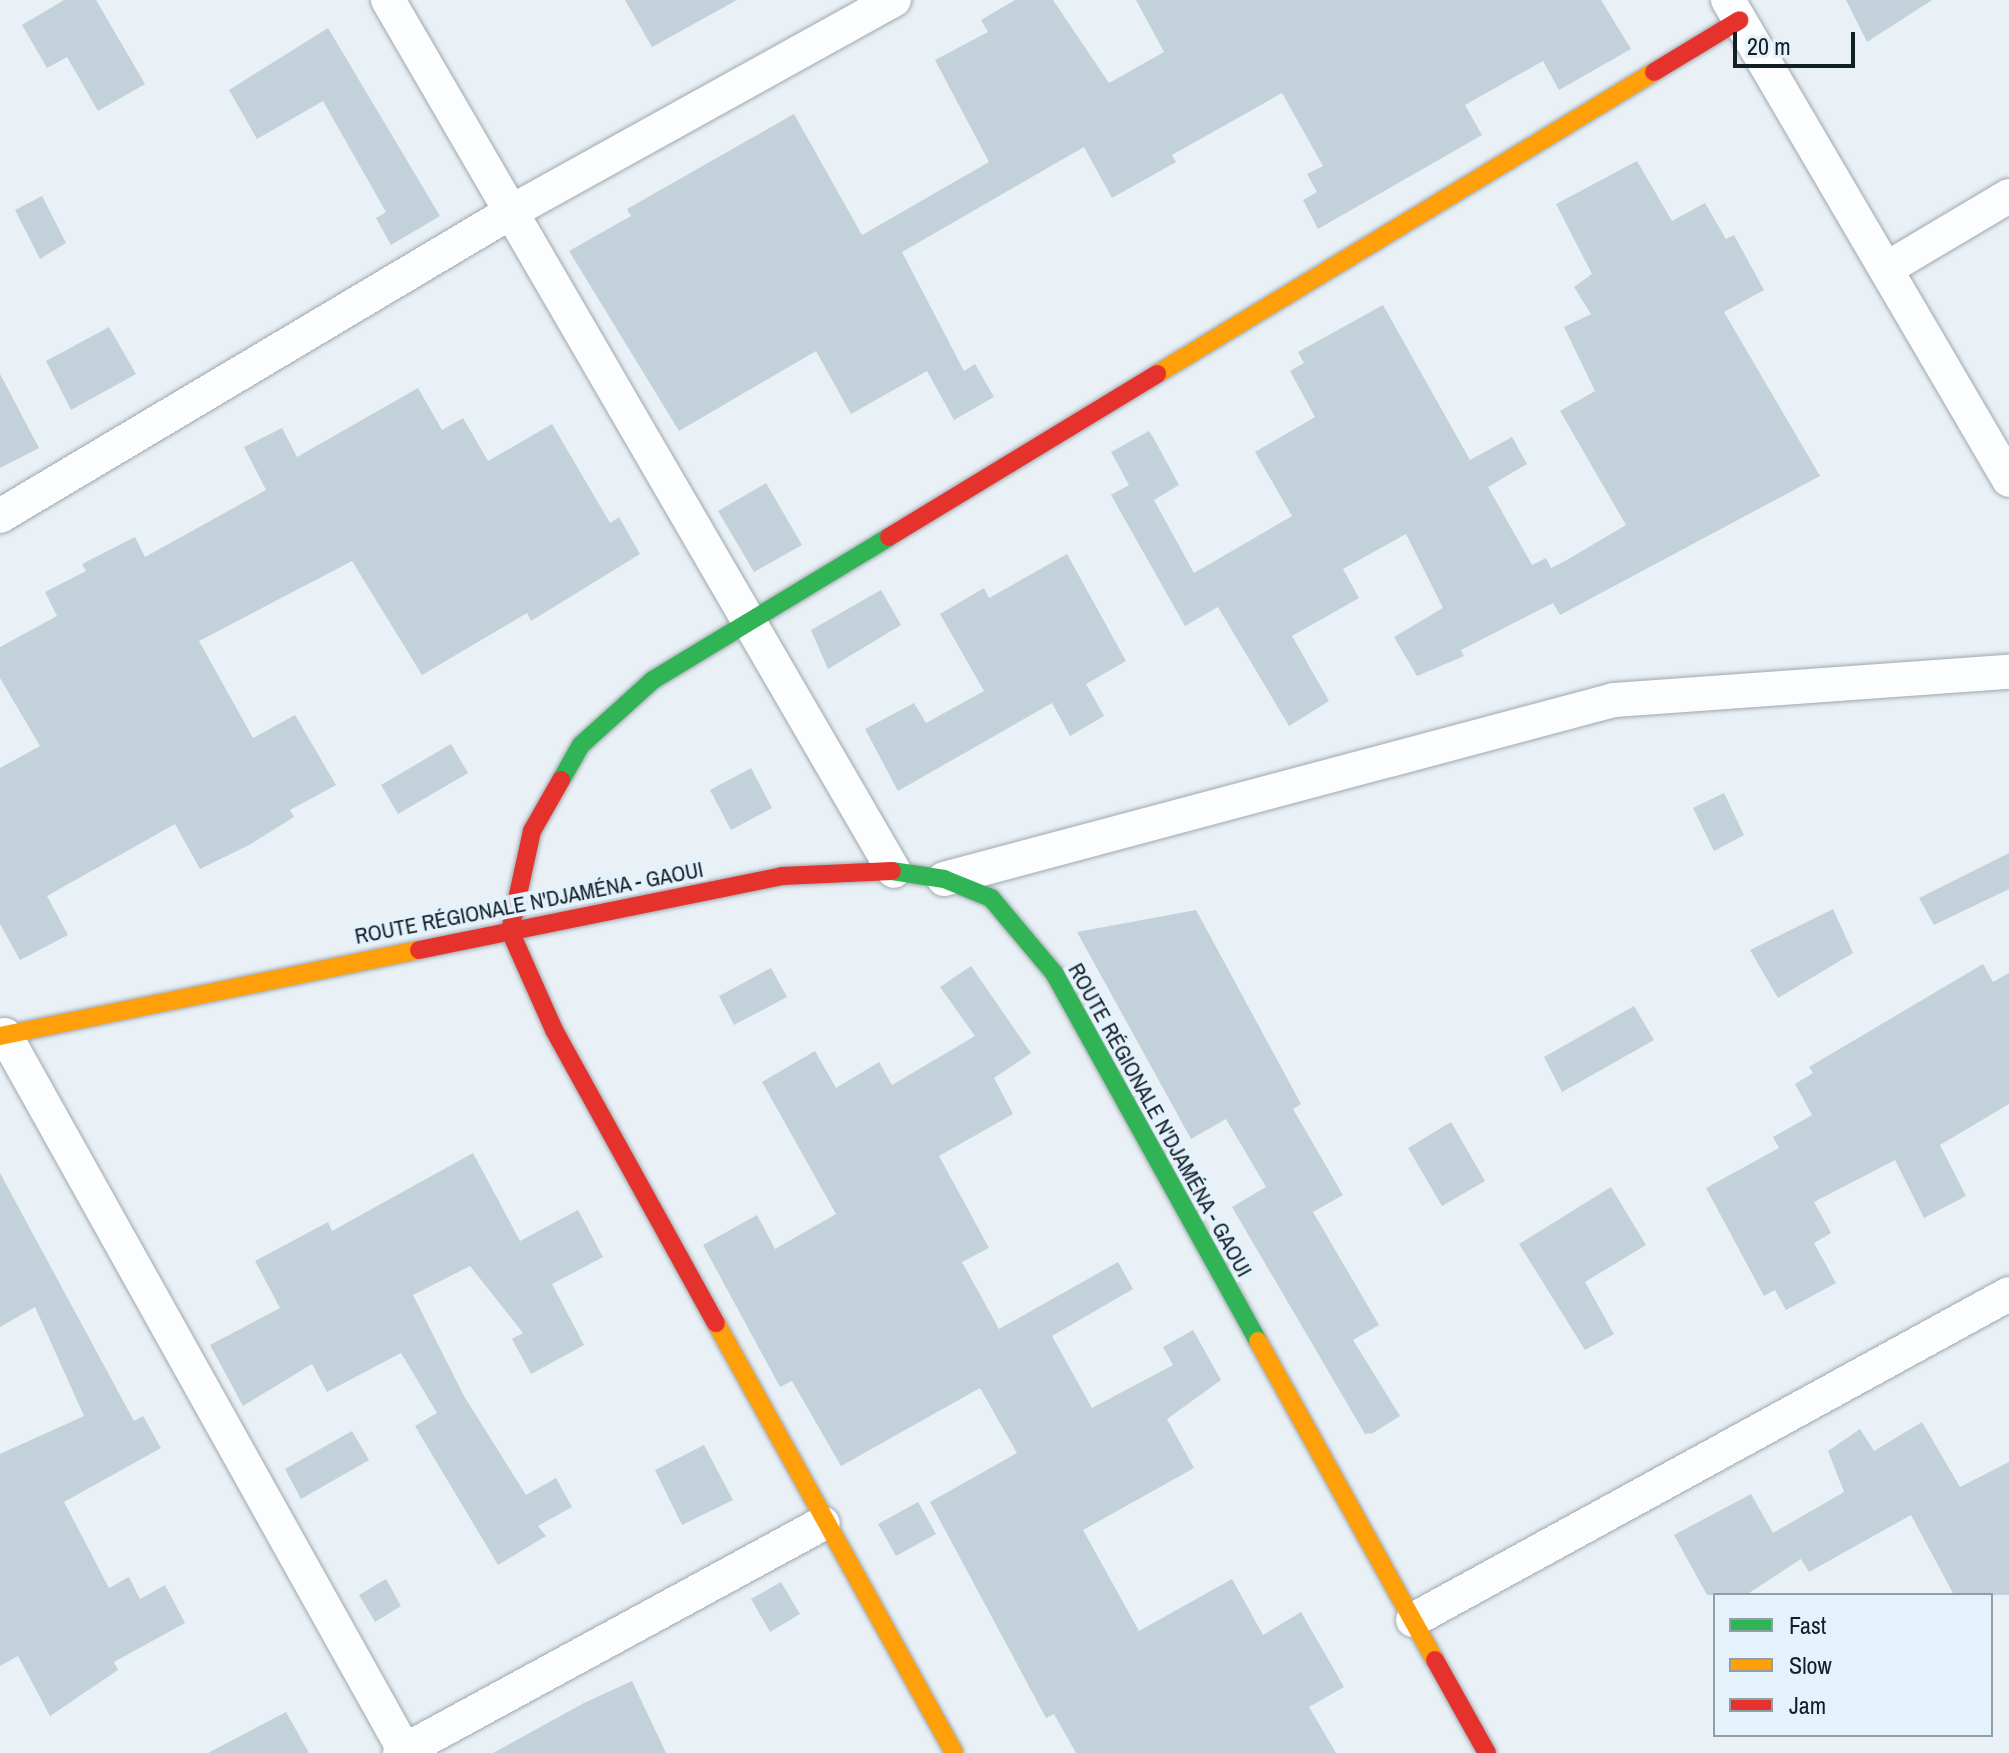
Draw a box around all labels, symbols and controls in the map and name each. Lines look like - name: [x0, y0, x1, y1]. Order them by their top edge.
- scale bar: [1737, 16, 1859, 66]
- text: 20 m: [1747, 30, 1791, 62]
- street label: ROUTE RÉGIONALE N'DJAMÉNA - GAOUI: [352, 856, 706, 950]
- street label: ROUTE RÉGIONALE N'DJAMÉNA - GAOUI: [1062, 958, 1258, 1282]
- legend: [1713, 1593, 1993, 1737]
- text: Fast: [1789, 1609, 1826, 1641]
- text: Slow: [1789, 1649, 1832, 1681]
- text: Jam: [1789, 1689, 1826, 1721]

